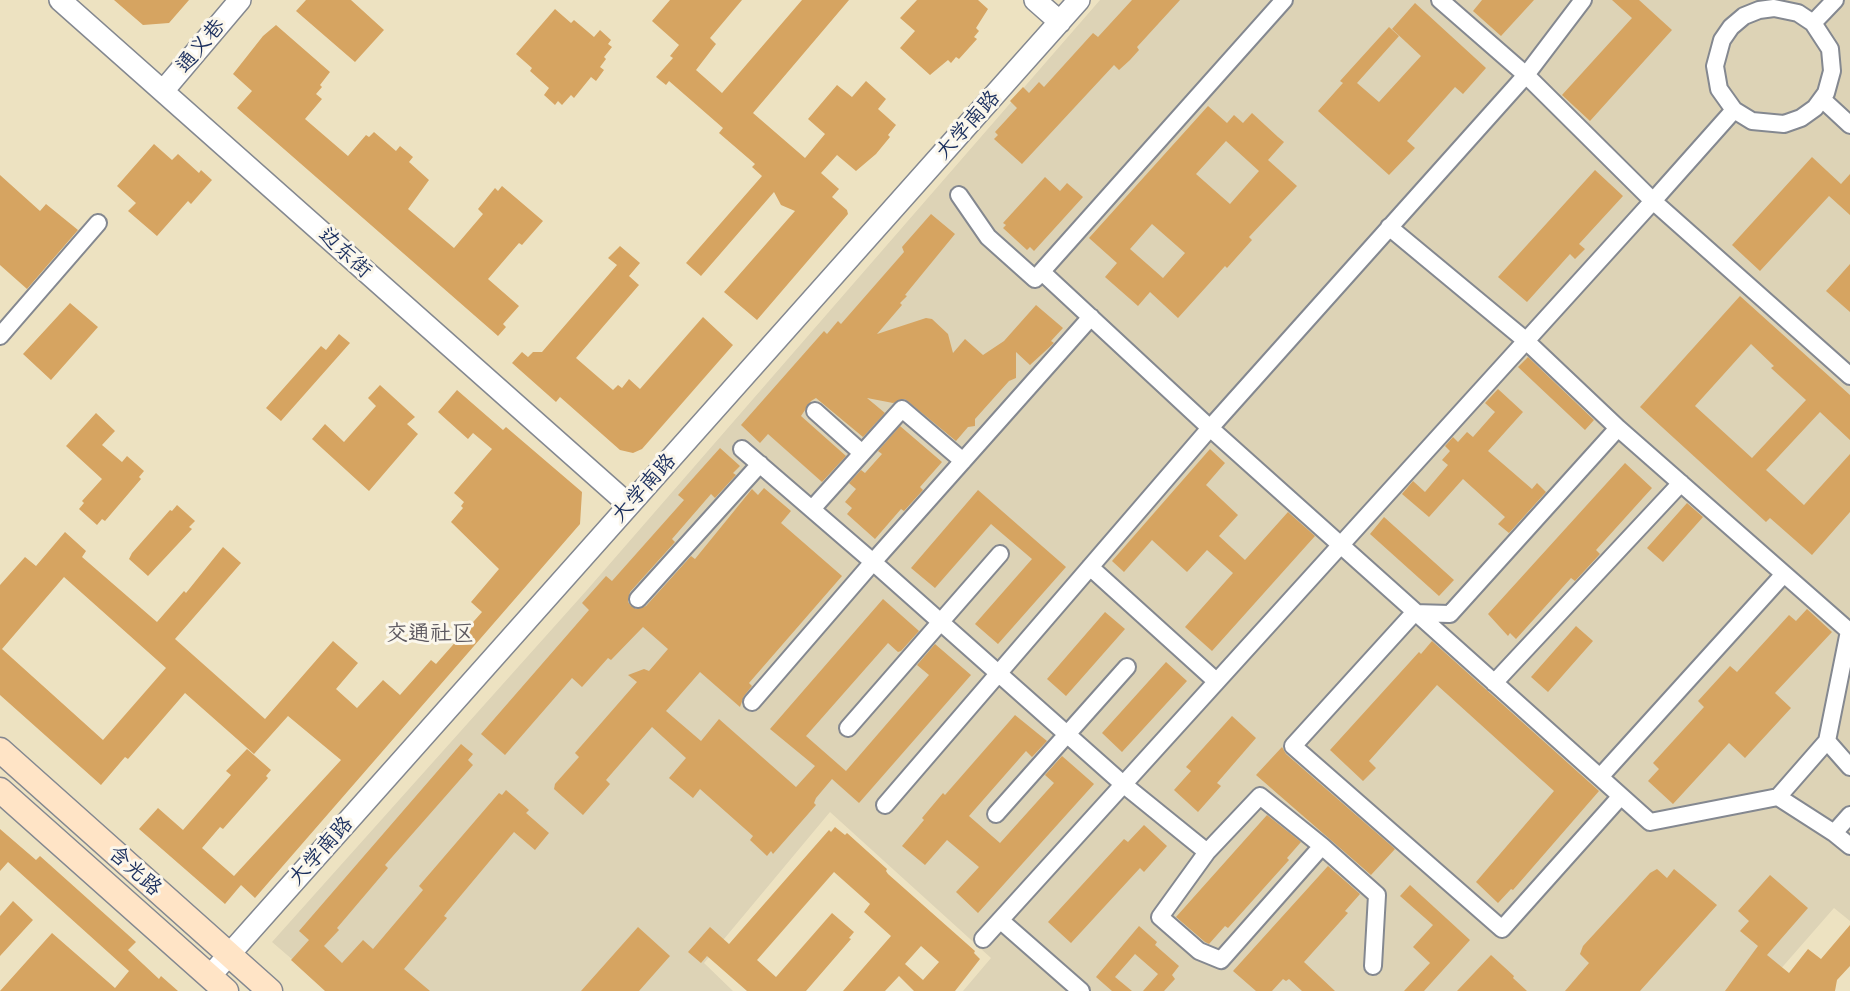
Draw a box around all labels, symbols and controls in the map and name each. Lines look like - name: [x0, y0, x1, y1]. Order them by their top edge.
- street label: 通义巷: [171, 14, 231, 78]
- street label: 大学南路: [931, 85, 1005, 165]
- street label: 边东街: [313, 223, 377, 283]
- street label: 大学南路: [607, 448, 681, 528]
- district label: 交通社区: [386, 621, 474, 647]
- street label: 大学南路: [284, 811, 358, 891]
- street label: 含光路: [103, 841, 167, 901]

